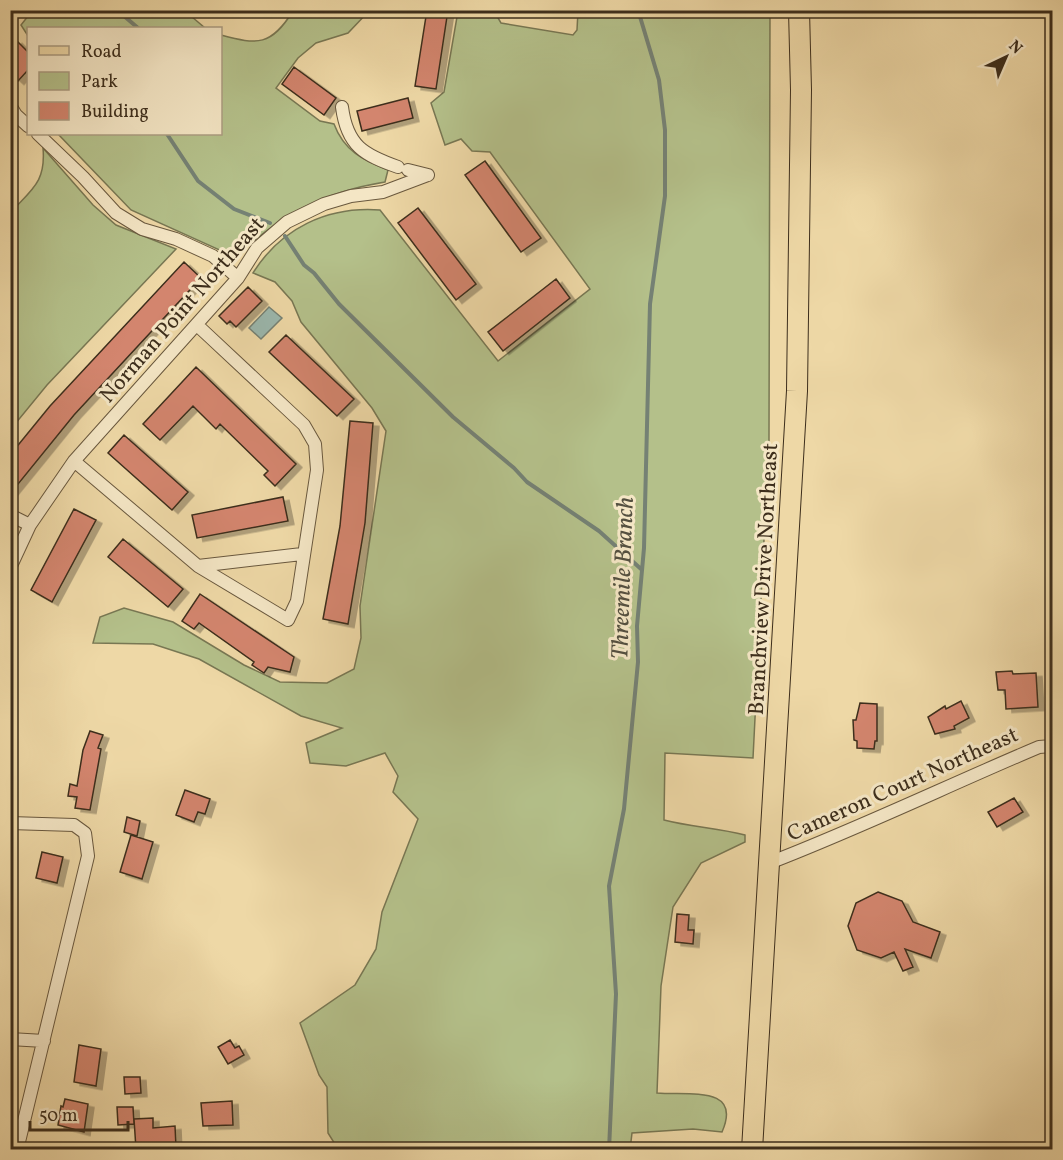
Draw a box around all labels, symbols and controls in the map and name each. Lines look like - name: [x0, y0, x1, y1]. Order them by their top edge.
- legend: [27, 27, 222, 135]
- north arrow: [976, 27, 1036, 87]
- text: N: [1003, 36, 1027, 60]
- text: Road: [81, 40, 122, 65]
- text: Park: [81, 70, 118, 95]
- text: Building: [81, 100, 149, 125]
- street label: Norman Point Northeast: [93, 211, 273, 411]
- street label: Branchview Drive Northeast: [742, 442, 787, 716]
- water label: Threemile Branch: [604, 496, 644, 660]
- street label: Cameron Court Northeast: [782, 720, 1024, 850]
- scale bar: [30, 1094, 128, 1132]
- text: 50 m: [39, 1104, 78, 1129]

